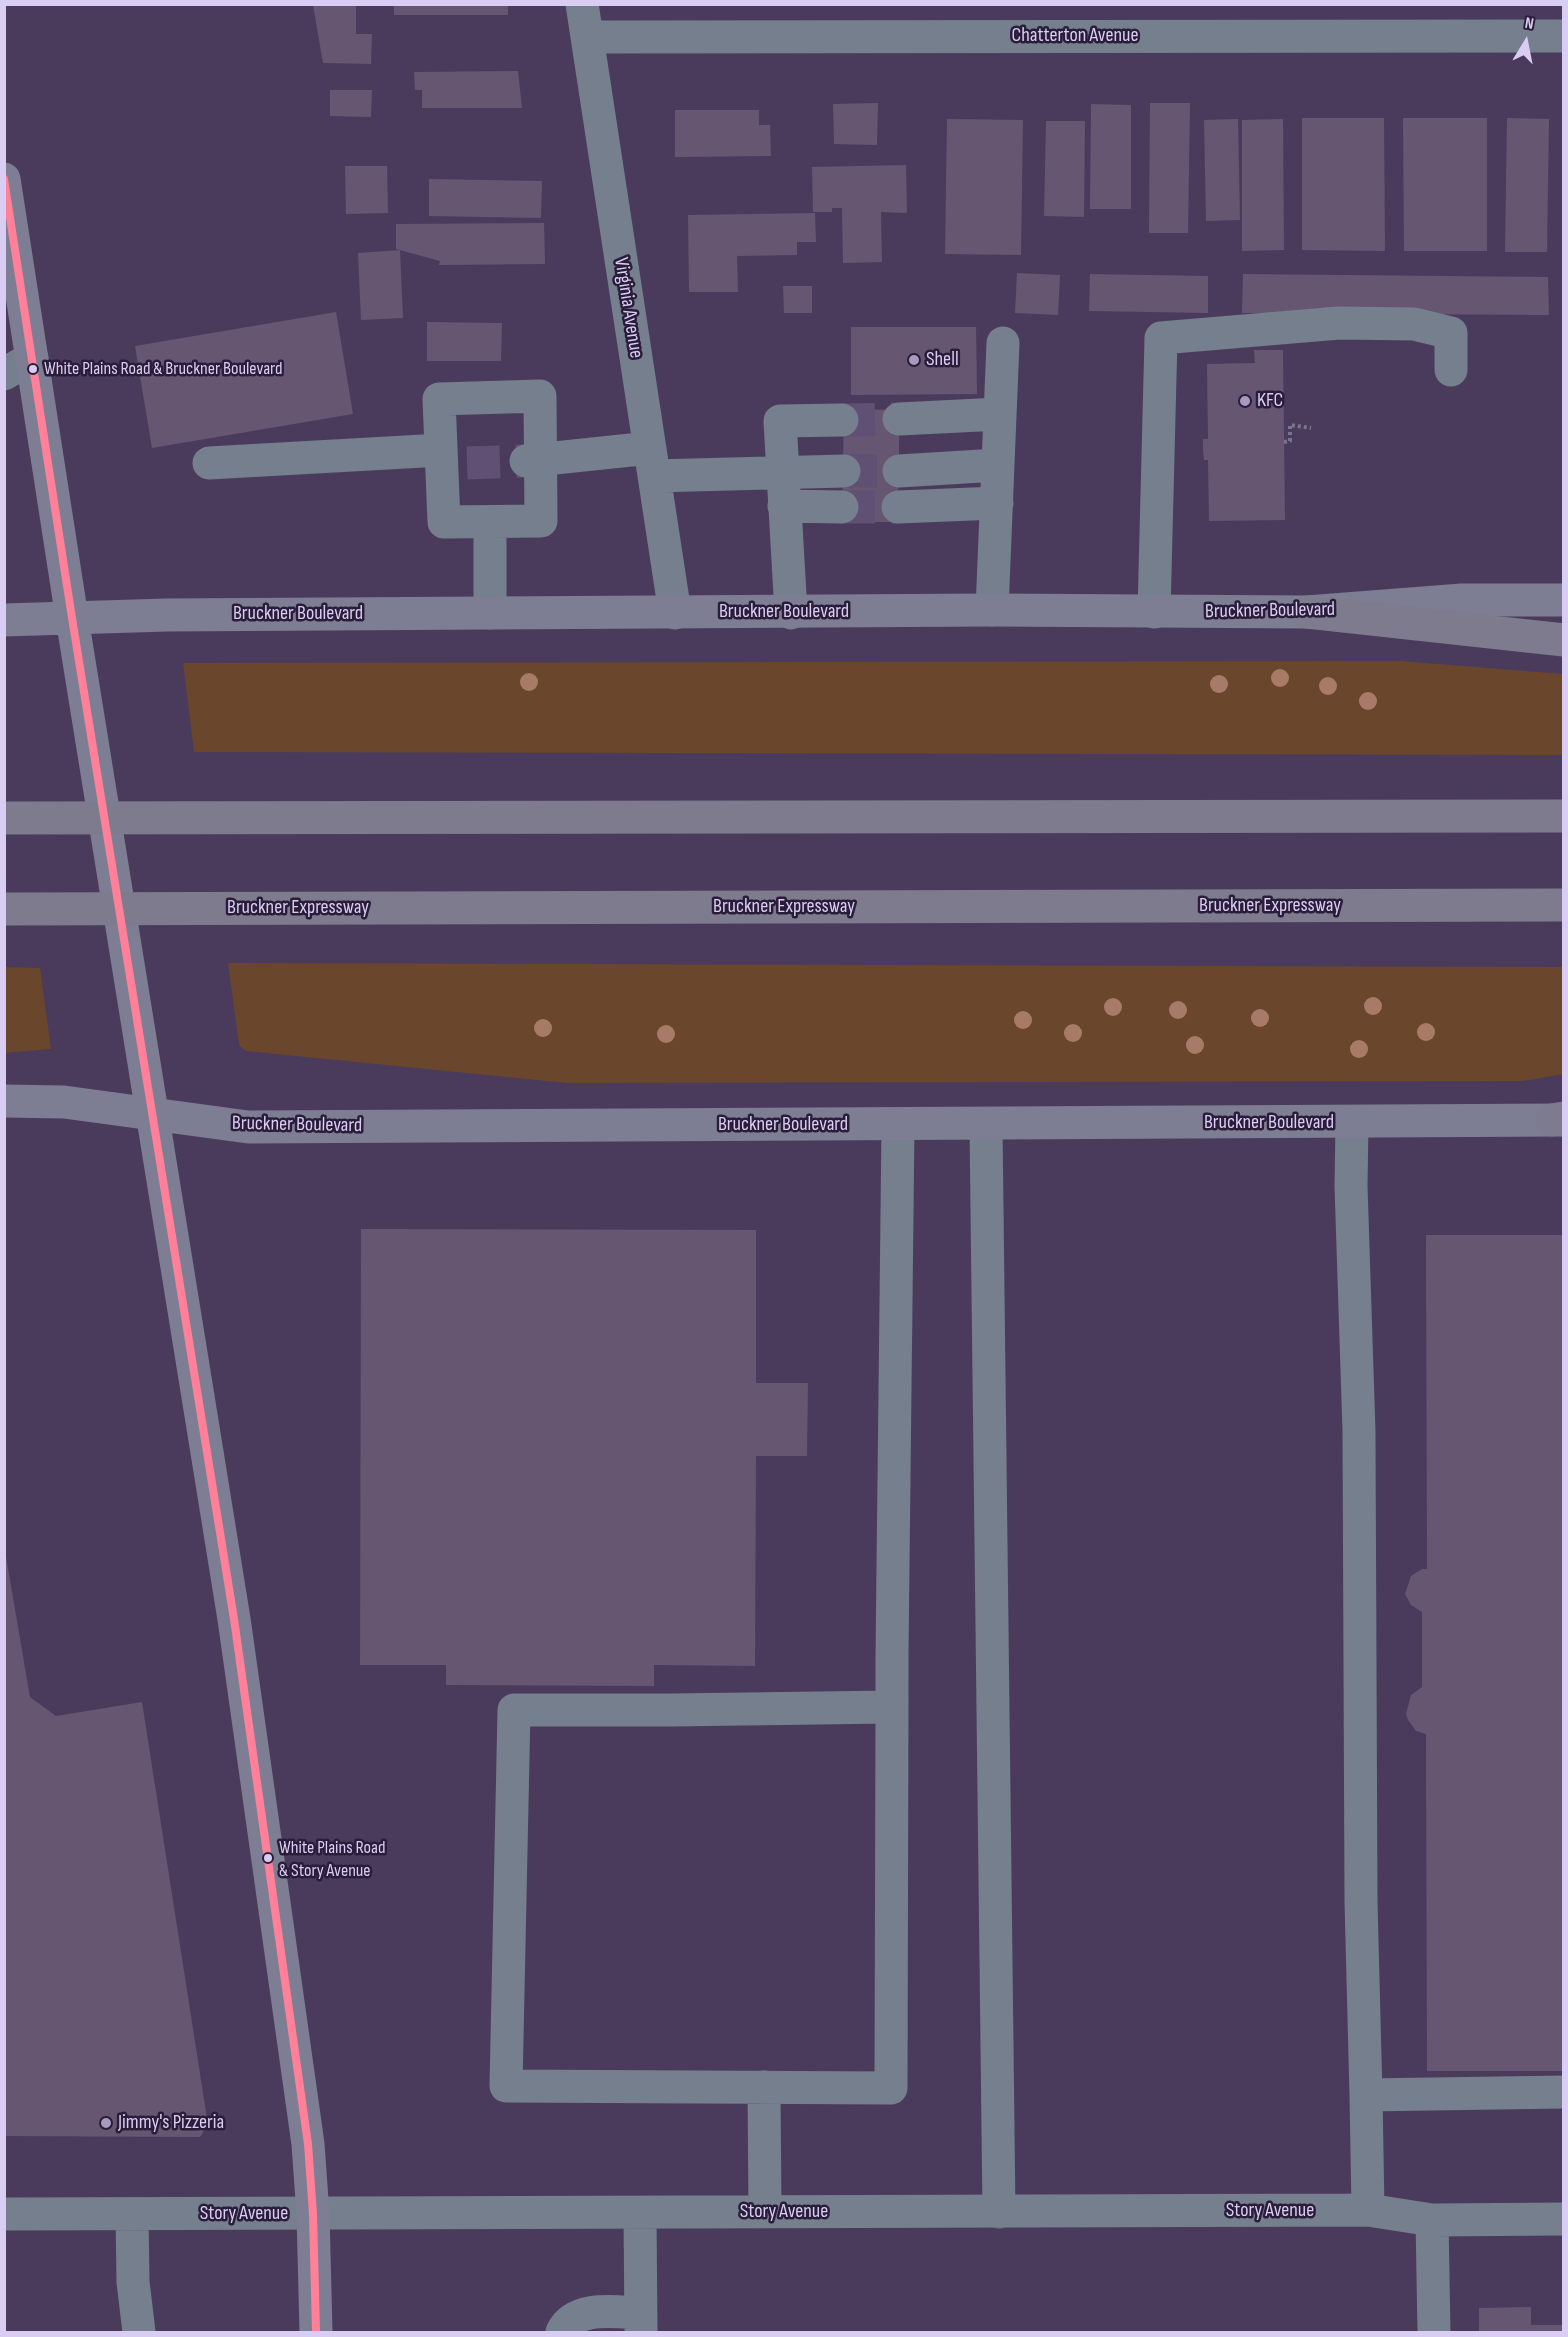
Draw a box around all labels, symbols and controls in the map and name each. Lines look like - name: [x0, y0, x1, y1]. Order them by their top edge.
- north arrow: [1496, 12, 1556, 72]
- text: N: [1523, 14, 1535, 34]
- street label: Chatterton Avenue: [1012, 24, 1138, 48]
- street label: Virginia Avenue: [608, 256, 648, 360]
- place label: Shell: [926, 348, 959, 372]
- marker: Shell: [907, 353, 921, 367]
- place label: White Plains Road & Bruckner Boulevard: [44, 358, 282, 380]
- marker: White Plains Road & Bruckner Boulevard: [27, 363, 39, 375]
- place label: KFC: [1257, 389, 1283, 413]
- marker: KFC: [1238, 394, 1252, 408]
- street label: Bruckner Boulevard: [1205, 598, 1335, 624]
- street label: Bruckner Boulevard: [719, 600, 849, 624]
- street label: Bruckner Boulevard: [233, 602, 363, 626]
- street label: Bruckner Expressway: [1199, 894, 1341, 918]
- street label: Bruckner Expressway: [713, 895, 855, 919]
- street label: Bruckner Expressway: [227, 896, 369, 920]
- street label: Bruckner Boulevard: [1204, 1111, 1334, 1135]
- street label: Bruckner Boulevard: [232, 1112, 362, 1138]
- street label: Bruckner Boulevard: [718, 1113, 848, 1137]
- place label: White Plains Road & Story Avenue: [279, 1837, 385, 1880]
- marker: White Plains Road & Story Avenue: [262, 1852, 274, 1864]
- place label: Jimmy's Pizzeria: [118, 2111, 224, 2135]
- marker: Jimmy's Pizzeria: [99, 2116, 113, 2130]
- street label: Story Avenue: [1226, 2199, 1314, 2223]
- street label: Story Avenue: [740, 2200, 828, 2224]
- street label: Story Avenue: [200, 2202, 288, 2226]

